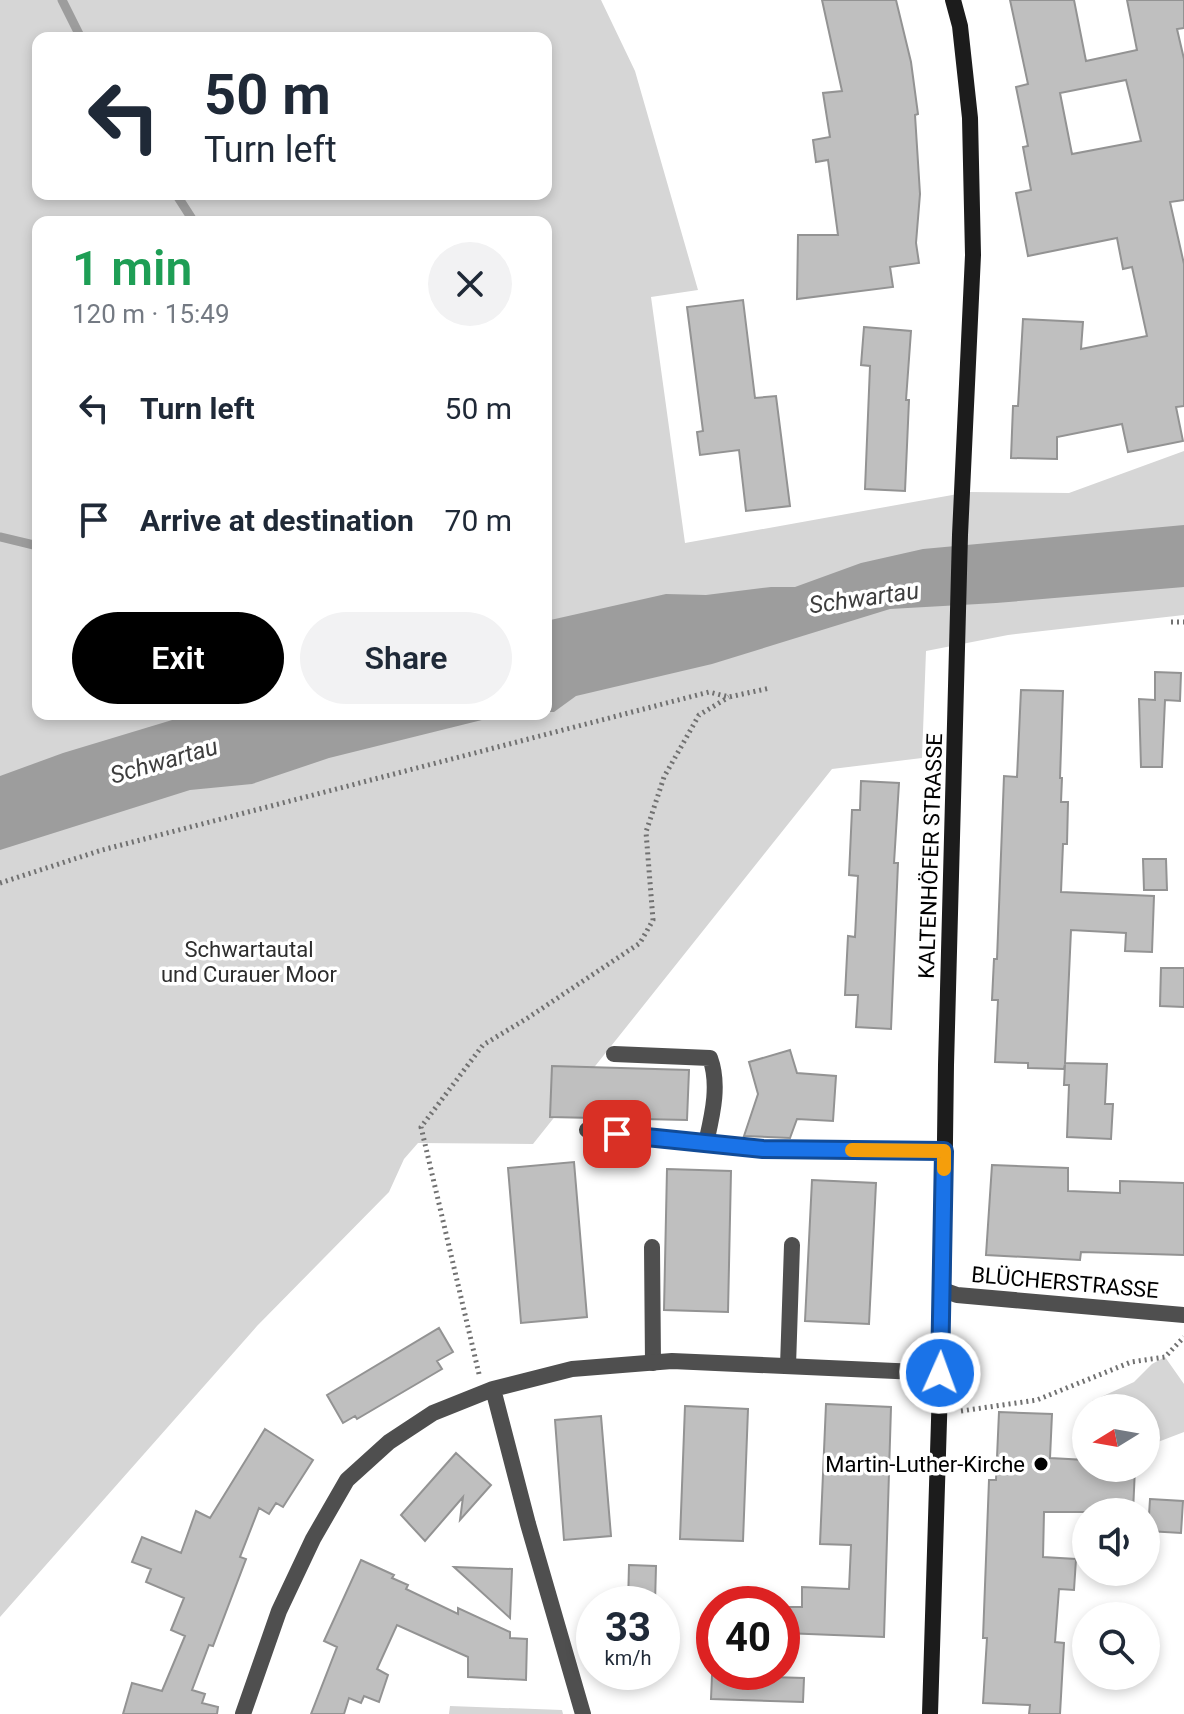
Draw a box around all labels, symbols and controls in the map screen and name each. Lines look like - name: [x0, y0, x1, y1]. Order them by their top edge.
- text: 50 m: [204, 62, 331, 128]
- icon: left: [72, 64, 176, 168]
- text: Turn left: [204, 129, 337, 171]
- text: 1 min: [72, 240, 192, 297]
- button: close: [428, 242, 512, 326]
- text: 120 m · 15:49: [72, 299, 230, 329]
- icon: left: [72, 386, 116, 430]
- text: Turn left: [140, 391, 255, 426]
- text: 50 m: [445, 391, 512, 426]
- icon: arrive: [72, 498, 116, 542]
- text: Arrive at destination: [140, 503, 414, 538]
- text: 70 m: [445, 503, 512, 538]
- water label: Schwartau: [807, 576, 921, 620]
- button: Exit: [72, 612, 284, 704]
- button: Share: [300, 612, 512, 704]
- water label: Schwartau: [107, 732, 221, 790]
- street label: KALTENHÖFER STRASSE: [914, 733, 947, 979]
- park label: Schwartautal und Curauer Moor: [161, 937, 338, 987]
- pin: [583, 1100, 651, 1168]
- icon: arrive: [595, 1112, 639, 1156]
- street label: BLÜCHERSTRASSE: [970, 1262, 1160, 1303]
- position arrow: [898, 1331, 982, 1415]
- north arrow: [1072, 1394, 1160, 1482]
- map controls: [1072, 1394, 1160, 1690]
- place label: Martin-Luther-Kirche: [825, 1452, 1025, 1477]
- marker: Martin-Luther-Kirche: [1032, 1455, 1050, 1473]
- button: sound: [1072, 1498, 1160, 1586]
- speed limit sign: 40: [696, 1586, 800, 1690]
- button: search: [1072, 1602, 1160, 1690]
- text: 33: [605, 1604, 651, 1651]
- text: km/h: [605, 1646, 651, 1670]

